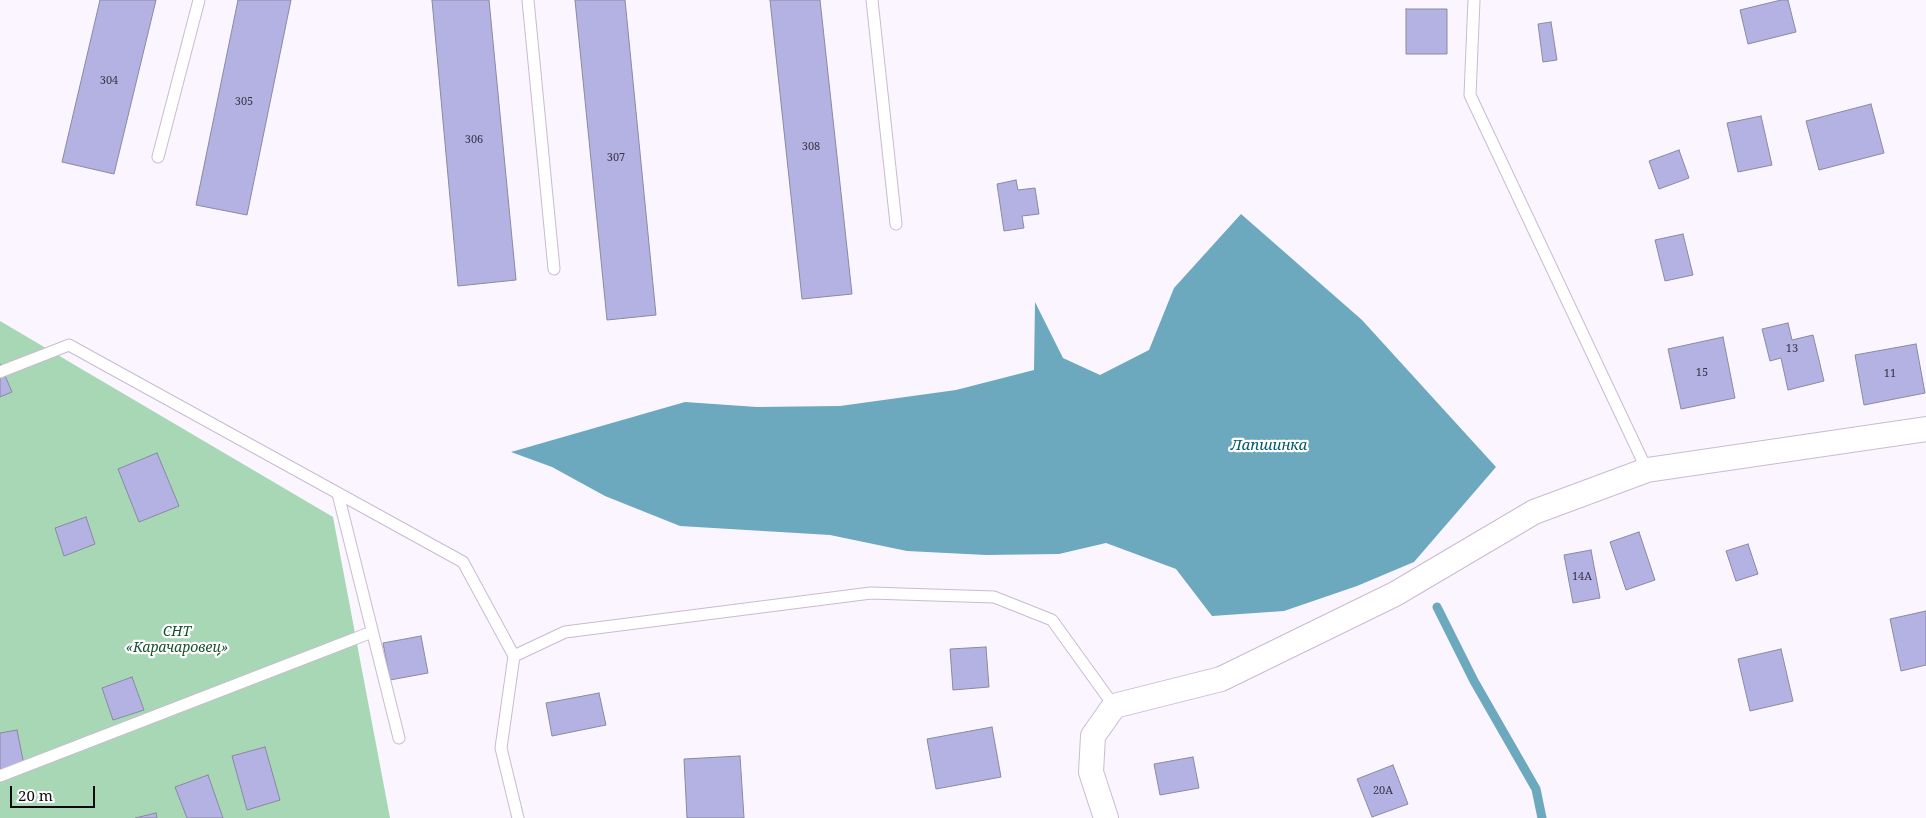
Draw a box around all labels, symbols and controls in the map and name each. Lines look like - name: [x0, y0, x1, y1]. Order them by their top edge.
- house number: 304: [100, 74, 118, 88]
- house number: 305: [235, 95, 253, 109]
- house number: 306: [465, 133, 483, 147]
- house number: 308: [802, 140, 820, 154]
- house number: 307: [607, 151, 625, 165]
- house number: 13: [1786, 342, 1798, 356]
- house number: 15: [1696, 366, 1708, 380]
- house number: 11: [1884, 367, 1896, 381]
- water label: Лапшинка: [1231, 437, 1307, 455]
- house number: 14А: [1572, 570, 1592, 584]
- park label: СНТ «Карачаровец»: [126, 624, 228, 656]
- scale bar: [12, 776, 98, 808]
- house number: 20А: [1373, 784, 1393, 798]
- text: 20 m: [18, 785, 53, 805]

